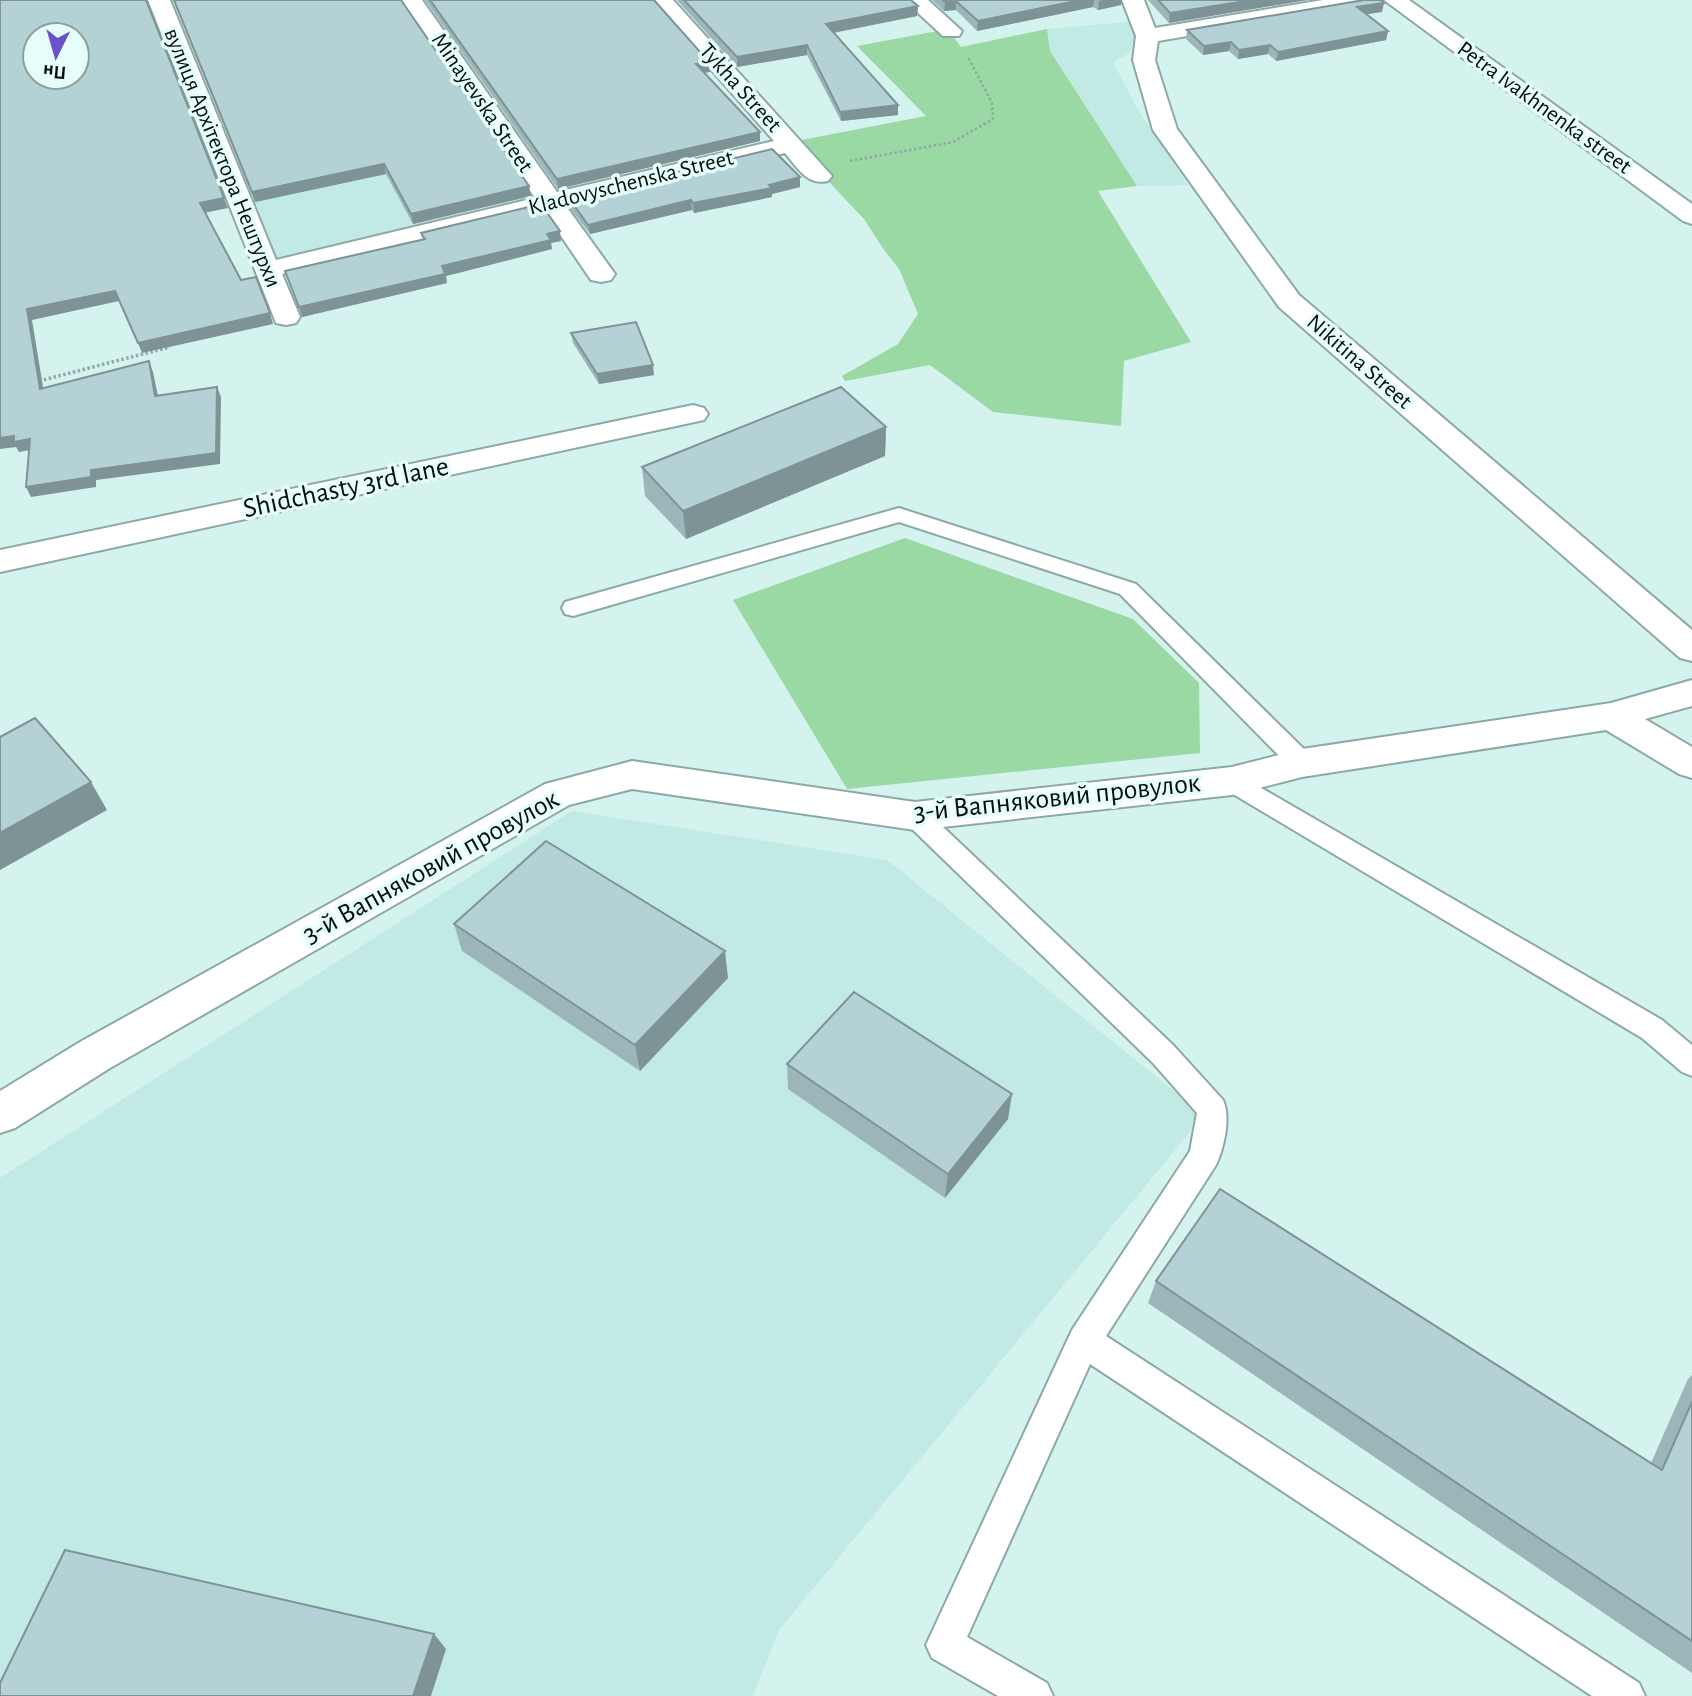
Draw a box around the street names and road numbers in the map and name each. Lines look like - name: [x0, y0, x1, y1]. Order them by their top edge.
- street label: вулиця Архітектора Нештурхи: [159, 25, 285, 291]
- street label: Minayevska Street: [427, 29, 537, 177]
- street label: Petra Ivakhnenka street: [1453, 37, 1636, 179]
- street label: Tykha Street: [694, 39, 786, 137]
- street label: Kladovyschenska Street: [526, 146, 736, 220]
- street label: Nikitina Street: [1302, 310, 1416, 414]
- street label: Shidchasty 3rd lane: [241, 453, 451, 523]
- street label: 3-й Вапняковий провулок: [912, 769, 1202, 827]
- street label: 3-й Вапняковий провулок: [298, 785, 564, 949]

